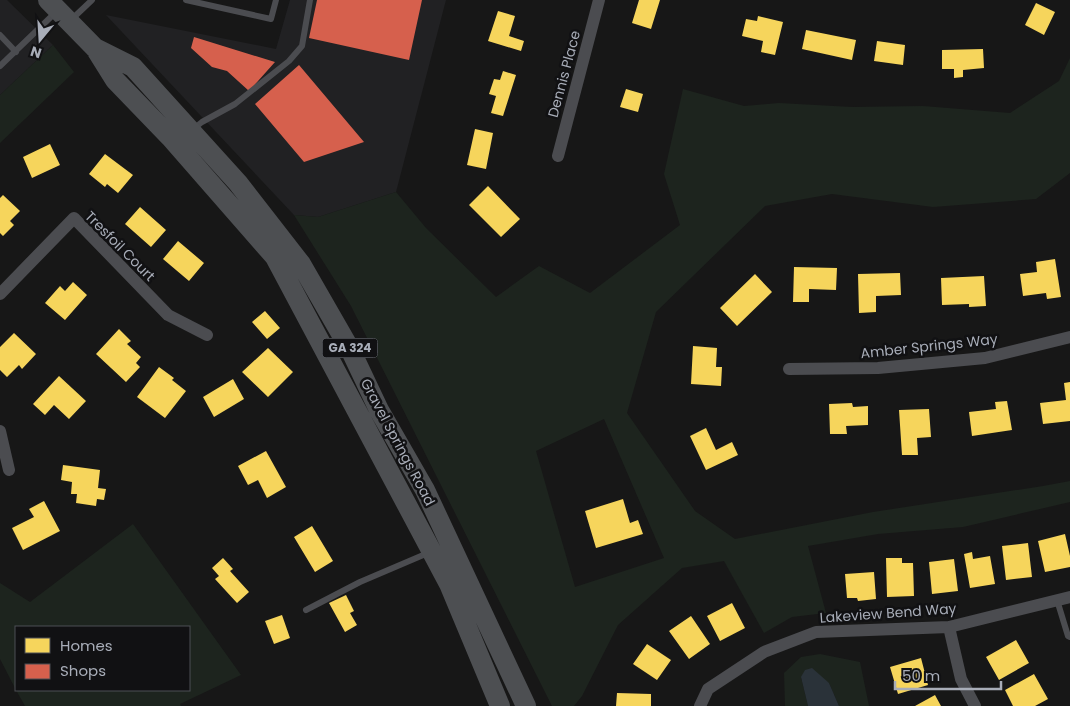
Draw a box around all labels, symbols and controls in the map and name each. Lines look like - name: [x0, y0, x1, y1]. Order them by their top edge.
- north arrow: [15, 15, 65, 65]
- street label: Dennis Place: [543, 28, 585, 120]
- text: N: [28, 41, 44, 64]
- street label: Tresfoil Court: [80, 206, 160, 286]
- street label: Amber Springs Way: [859, 329, 999, 363]
- road number: GA 324: [322, 338, 378, 358]
- street label: Gravel Springs Road: [356, 375, 440, 509]
- street label: Lakeview Bend Way: [819, 598, 957, 628]
- legend: [15, 626, 190, 691]
- text: Homes: [60, 635, 113, 656]
- scale bar: [895, 658, 1001, 690]
- text: Shops: [60, 660, 106, 681]
- text: 50 m: [902, 665, 940, 686]

